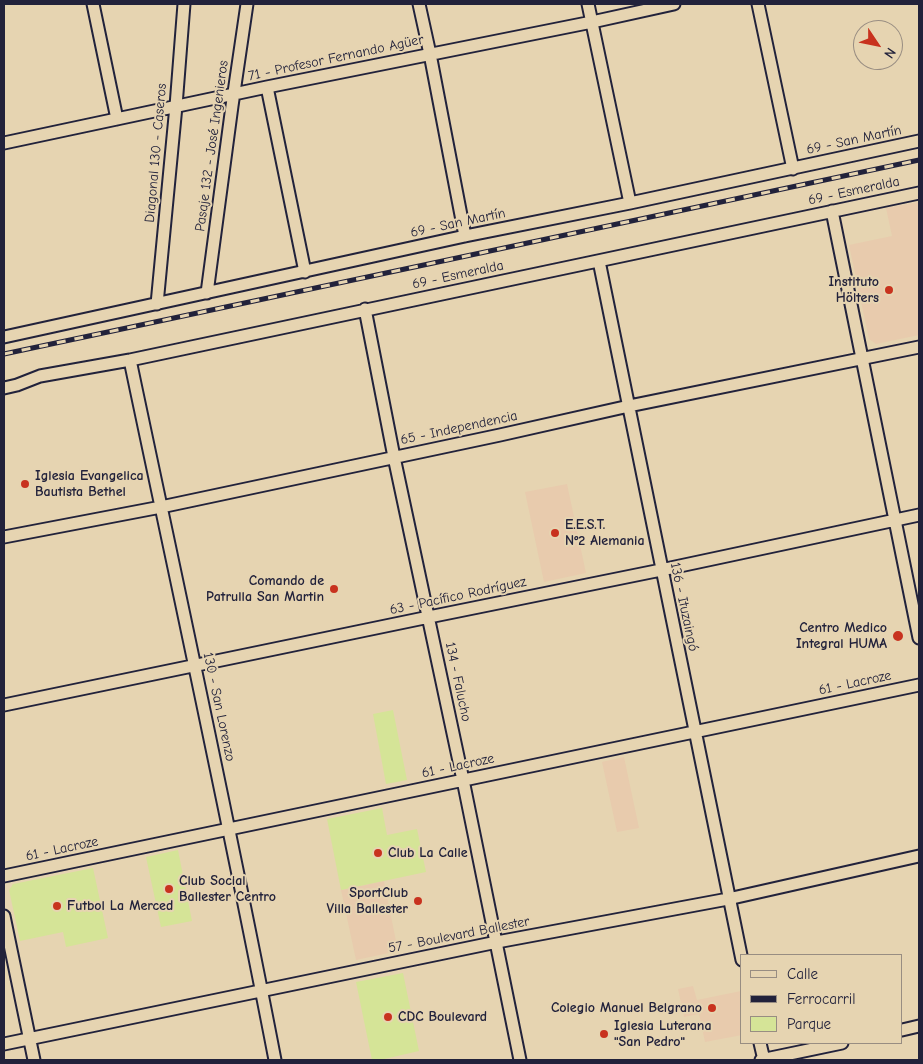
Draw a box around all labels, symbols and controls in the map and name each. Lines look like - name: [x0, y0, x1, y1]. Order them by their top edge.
- north arrow: [853, 20, 903, 70]
- street label: 71 - Profesor Fernando Agüer: [247, 31, 425, 85]
- text: N: [880, 45, 900, 62]
- street label: Pasaje 132 - José Ingenieros: [192, 59, 232, 233]
- street label: Diagonal 130 - Caseros: [142, 83, 170, 223]
- street label: 69 - San Martín: [805, 122, 903, 158]
- street label: 69 - Esmeralda: [807, 173, 901, 209]
- street label: 69 - San Martín: [409, 205, 507, 241]
- street label: 69 - Esmeralda: [411, 257, 505, 293]
- place label: Instituto Hölters: [828, 274, 879, 306]
- marker: Instituto Hölters: [883, 284, 895, 296]
- street label: 65 - Independencia: [399, 407, 519, 449]
- place label: Iglesia Evangelica Bautista Bethel: [35, 468, 144, 501]
- marker: Iglesia Evangelica Bautista Bethel: [19, 478, 31, 490]
- place label: E.E.S.T. Nº2 Alemania: [565, 517, 645, 550]
- marker: E.E.S.T. Nº2 Alemania: [549, 527, 561, 539]
- street label: 136 - Ituzaingó: [666, 561, 702, 653]
- place label: Comando de Patrulla San Martin: [206, 573, 324, 606]
- street label: 63 - Pacífico Rodríguez: [388, 573, 528, 619]
- marker: Comando de Patrulla San Martin: [328, 583, 340, 595]
- place label: Centro Medico Integral HUMA: [796, 620, 887, 652]
- marker: Centro Medico Integral HUMA: [891, 629, 905, 643]
- street label: 134 - Falucho: [441, 641, 475, 723]
- street label: 130 - San Lorenzo: [199, 651, 239, 763]
- street label: 61 - Lacroze: [817, 667, 893, 699]
- street label: 61 - Lacroze: [420, 750, 496, 782]
- street label: 61 - Lacroze: [24, 833, 100, 865]
- place label: Club La Calle: [388, 845, 468, 861]
- marker: Club La Calle: [372, 847, 384, 859]
- place label: Club Social Ballester Centro: [179, 873, 276, 906]
- marker: Club Social Ballester Centro: [163, 883, 175, 895]
- place label: SportClub Villa Ballester: [326, 885, 408, 918]
- marker: SportClub Villa Ballester: [412, 895, 424, 907]
- place label: Futbol La Merced: [67, 898, 173, 914]
- marker: Futbol La Merced: [51, 900, 63, 912]
- street label: 57 - Boulevard Ballester: [387, 913, 531, 957]
- legend: [740, 954, 903, 1044]
- text: Calle: [787, 965, 818, 983]
- text: Ferrocarril: [787, 990, 855, 1008]
- place label: Colegio Manuel Belgrano: [551, 1000, 702, 1016]
- marker: Colegio Manuel Belgrano: [706, 1002, 718, 1014]
- place label: CDC Boulevard: [398, 1009, 487, 1025]
- marker: CDC Boulevard: [382, 1011, 394, 1023]
- text: Parque: [787, 1015, 831, 1033]
- place label: Iglesia Luterana "San Pedro": [614, 1018, 712, 1050]
- marker: Iglesia Luterana "San Pedro": [598, 1028, 610, 1040]

